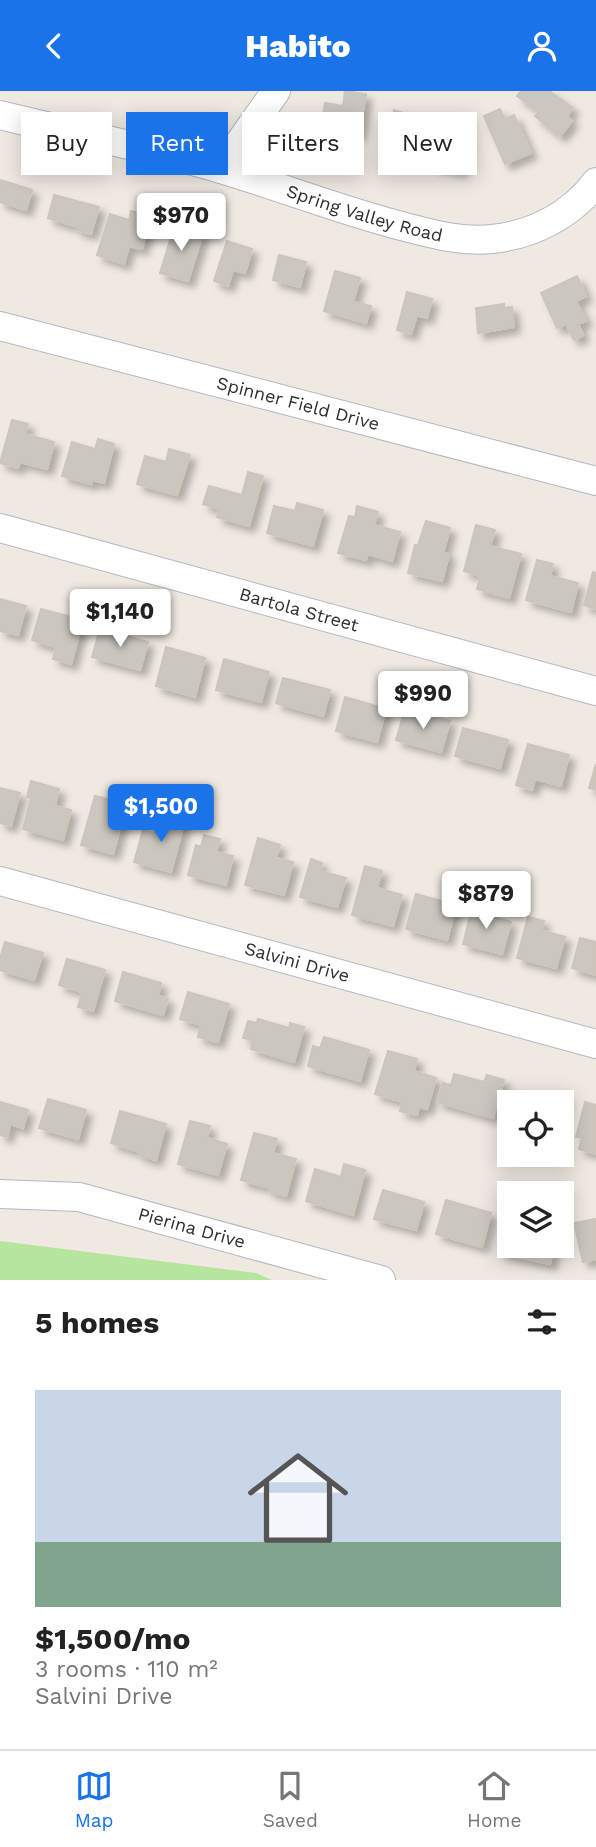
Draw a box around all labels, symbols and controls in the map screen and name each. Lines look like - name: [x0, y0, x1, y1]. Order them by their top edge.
- icon: back: [35, 27, 73, 65]
- text: Habito: [245, 27, 351, 65]
- icon: person: [523, 27, 561, 65]
- chip: Buy: [21, 112, 112, 175]
- chip: Rent: [126, 112, 228, 175]
- chip: Filters: [242, 112, 364, 175]
- chip: New: [378, 112, 477, 175]
- street label: Spring Valley Road: [284, 180, 445, 246]
- pin: $970: [140, 193, 222, 253]
- text: $970: [153, 202, 209, 229]
- street label: Spinner Field Drive: [215, 372, 382, 434]
- street label: Bartola Street: [237, 583, 362, 636]
- pin: $1,140: [63, 589, 177, 649]
- text: $1,140: [86, 598, 154, 625]
- pin: $990: [382, 671, 464, 731]
- text: $990: [394, 680, 452, 707]
- pin: $1,500: [104, 785, 218, 844]
- text: $1,500: [124, 793, 198, 820]
- pin: $879: [445, 871, 527, 931]
- text: $879: [458, 880, 514, 907]
- street label: Salvini Drive: [242, 937, 352, 986]
- map controls: [497, 1090, 574, 1258]
- button: locate: [497, 1090, 574, 1167]
- button: layers: [497, 1181, 574, 1258]
- street label: Pierina Drive: [136, 1203, 248, 1252]
- icon: filters: [523, 1303, 561, 1341]
- text: 5 homes: [35, 1305, 159, 1340]
- icon: home: [235, 1435, 361, 1561]
- text: $1,500/mo: [35, 1621, 191, 1656]
- text: 3 rooms · 110 m²: [35, 1656, 218, 1683]
- text: Salvini Drive: [35, 1683, 173, 1710]
- tab: Map: [75, 1767, 113, 1832]
- tab: Saved: [263, 1767, 318, 1832]
- tab: Home: [467, 1767, 521, 1832]

